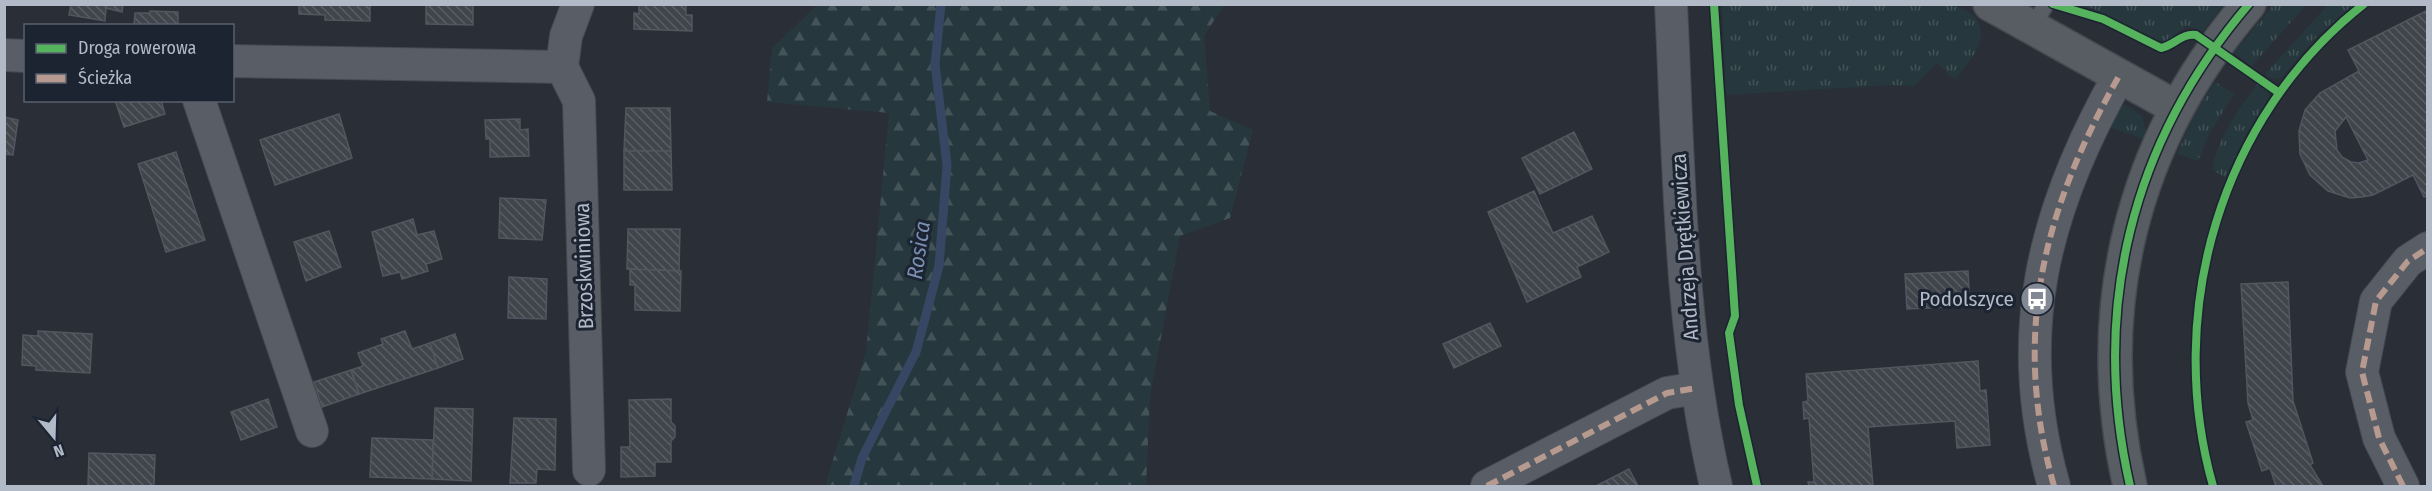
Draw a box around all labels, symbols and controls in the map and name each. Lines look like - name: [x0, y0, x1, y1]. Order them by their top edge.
- legend: [24, 24, 234, 102]
- text: Droga rowerowa: [78, 37, 197, 59]
- text: Ścieżka: [78, 67, 132, 89]
- street label: Andrzeja Drętkiewicza: [1665, 153, 1705, 341]
- street label: Brzoskwiniowa: [569, 202, 599, 330]
- water label: Rosica: [901, 219, 936, 281]
- bus stop icon: Podolszyce: [2019, 281, 2055, 317]
- place label: Podolszyce: [1919, 286, 2014, 312]
- north arrow: [24, 407, 84, 467]
- text: N: [51, 440, 66, 461]

